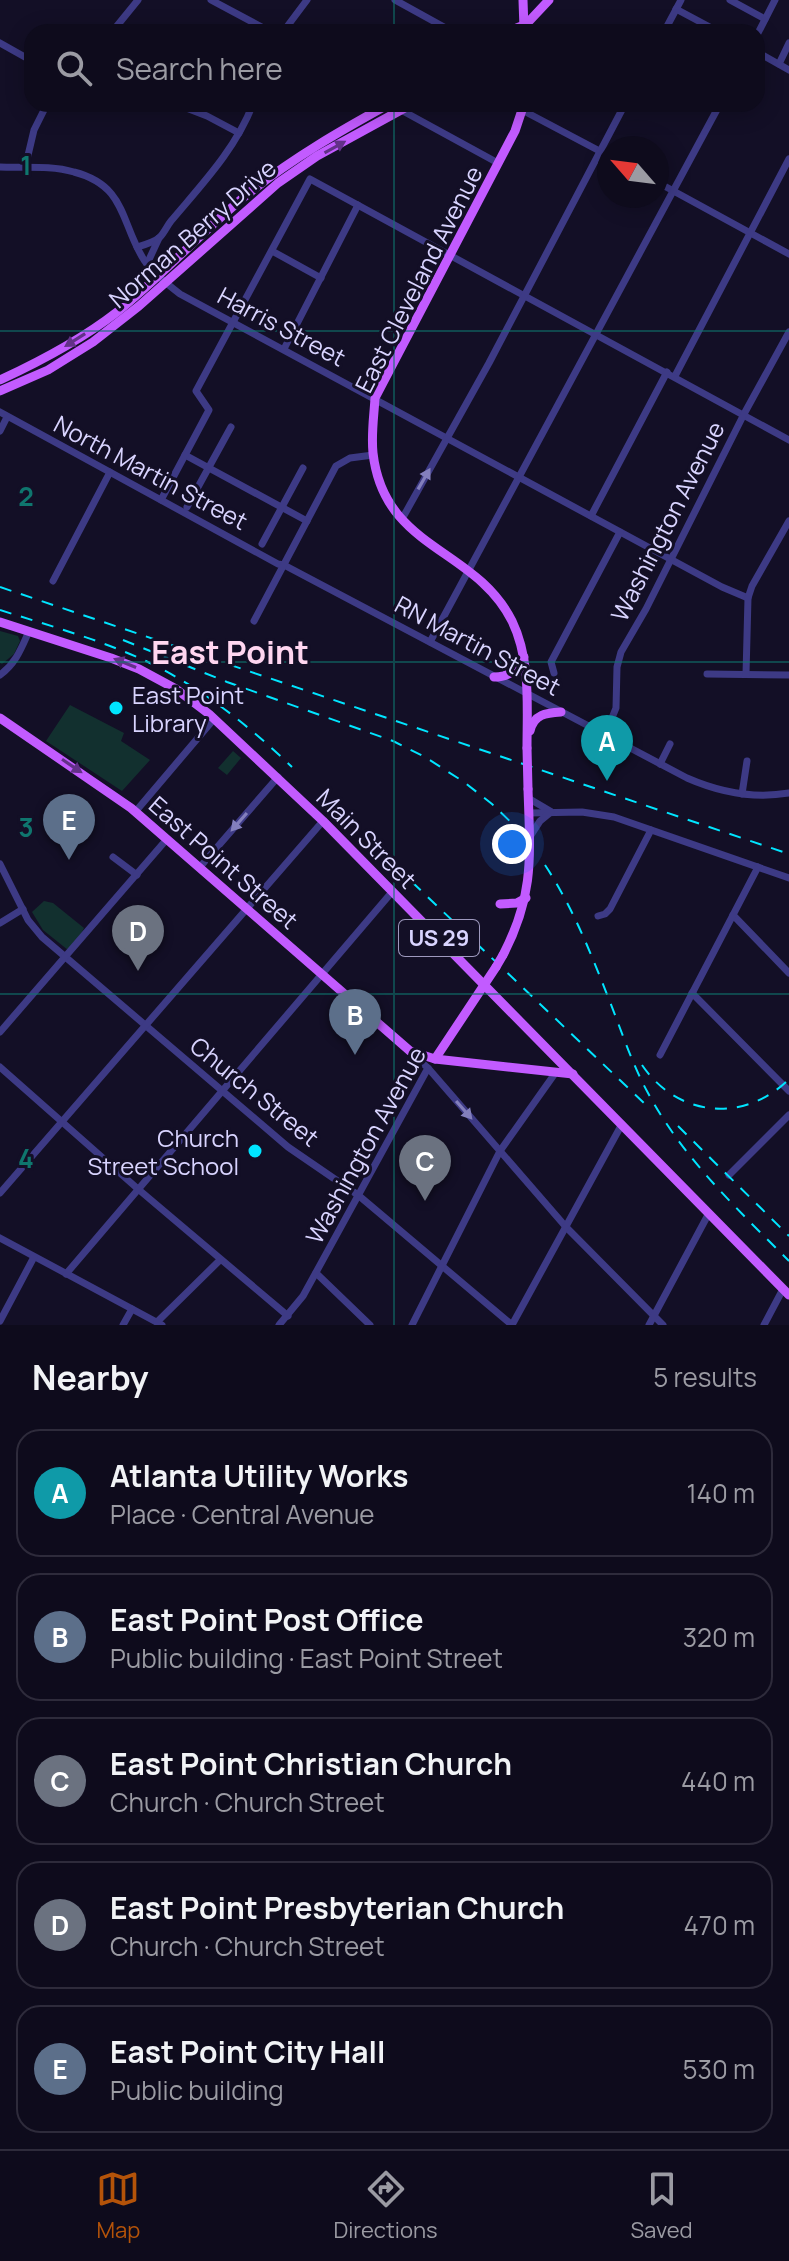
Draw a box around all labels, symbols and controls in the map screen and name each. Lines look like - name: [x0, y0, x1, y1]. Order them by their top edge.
- search box: [24, 24, 765, 112]
- icon: search: [52, 46, 96, 90]
- text: Search here: [116, 48, 283, 89]
- north arrow: [597, 136, 669, 208]
- one-way arrow: [323, 140, 346, 154]
- text: 1: [20, 147, 32, 183]
- street label: Norman Berry Drive: [101, 151, 283, 315]
- street label: East Cleveland Avenue: [346, 160, 490, 398]
- street label: Harris Street: [212, 278, 352, 374]
- one-way arrow: [64, 333, 86, 347]
- street label: North Martin Street: [48, 407, 254, 537]
- street label: Washington Avenue: [602, 415, 732, 627]
- one-way arrow: [417, 468, 431, 490]
- text: 2: [18, 478, 34, 514]
- street label: RN Martin Street: [389, 587, 567, 703]
- district label: East Point: [151, 630, 309, 674]
- one-way arrow: [113, 656, 137, 669]
- place label: East Point Library: [132, 678, 244, 739]
- marker: East Point Library: [107, 699, 125, 717]
- pin: A: [581, 715, 633, 781]
- one-way arrow: [62, 759, 83, 774]
- street label: Main Street: [310, 781, 424, 895]
- street label: East Point Street: [142, 788, 306, 936]
- pin: E: [43, 794, 95, 860]
- text: 3: [18, 809, 34, 845]
- one-way arrow: [230, 813, 248, 832]
- your location: [492, 824, 532, 864]
- pin: D: [112, 905, 164, 971]
- road number: US 29: [399, 920, 479, 956]
- pin: B: [329, 989, 381, 1055]
- street label: Church Street: [184, 1029, 326, 1153]
- street label: Washington Avenue: [297, 1041, 433, 1249]
- one-way arrow: [454, 1100, 472, 1119]
- place label: Church Street School: [87, 1121, 239, 1182]
- pin: C: [399, 1135, 451, 1201]
- text: 4: [18, 1140, 34, 1176]
- marker: Church Street School: [246, 1142, 264, 1160]
- text: Nearby: [32, 1354, 148, 1400]
- text: 5 results: [653, 1359, 757, 1395]
- text: Atlanta Utility Works: [110, 1455, 408, 1496]
- text: A: [51, 1475, 69, 1511]
- text: 140 m: [686, 1475, 755, 1511]
- text: Place · Central Avenue: [110, 1496, 375, 1532]
- text: East Point Post Office: [110, 1599, 424, 1640]
- text: B: [52, 1619, 68, 1655]
- text: 320 m: [683, 1619, 755, 1655]
- text: Public building · East Point Street: [110, 1640, 503, 1676]
- text: East Point Christian Church: [110, 1743, 512, 1784]
- text: C: [50, 1763, 70, 1799]
- text: 440 m: [681, 1763, 755, 1799]
- text: Church · Church Street: [110, 1784, 385, 1820]
- text: East Point Presbyterian Church: [110, 1887, 564, 1928]
- text: D: [51, 1907, 69, 1943]
- text: 470 m: [684, 1907, 755, 1943]
- text: Church · Church Street: [110, 1928, 385, 1964]
- text: East Point City Hall: [110, 2031, 385, 2072]
- text: E: [52, 2051, 68, 2087]
- text: 530 m: [682, 2051, 755, 2087]
- text: Public building: [110, 2072, 284, 2108]
- tab: Map: [96, 2167, 140, 2245]
- tab: Directions: [333, 2167, 438, 2245]
- tab: Saved: [631, 2167, 693, 2245]

